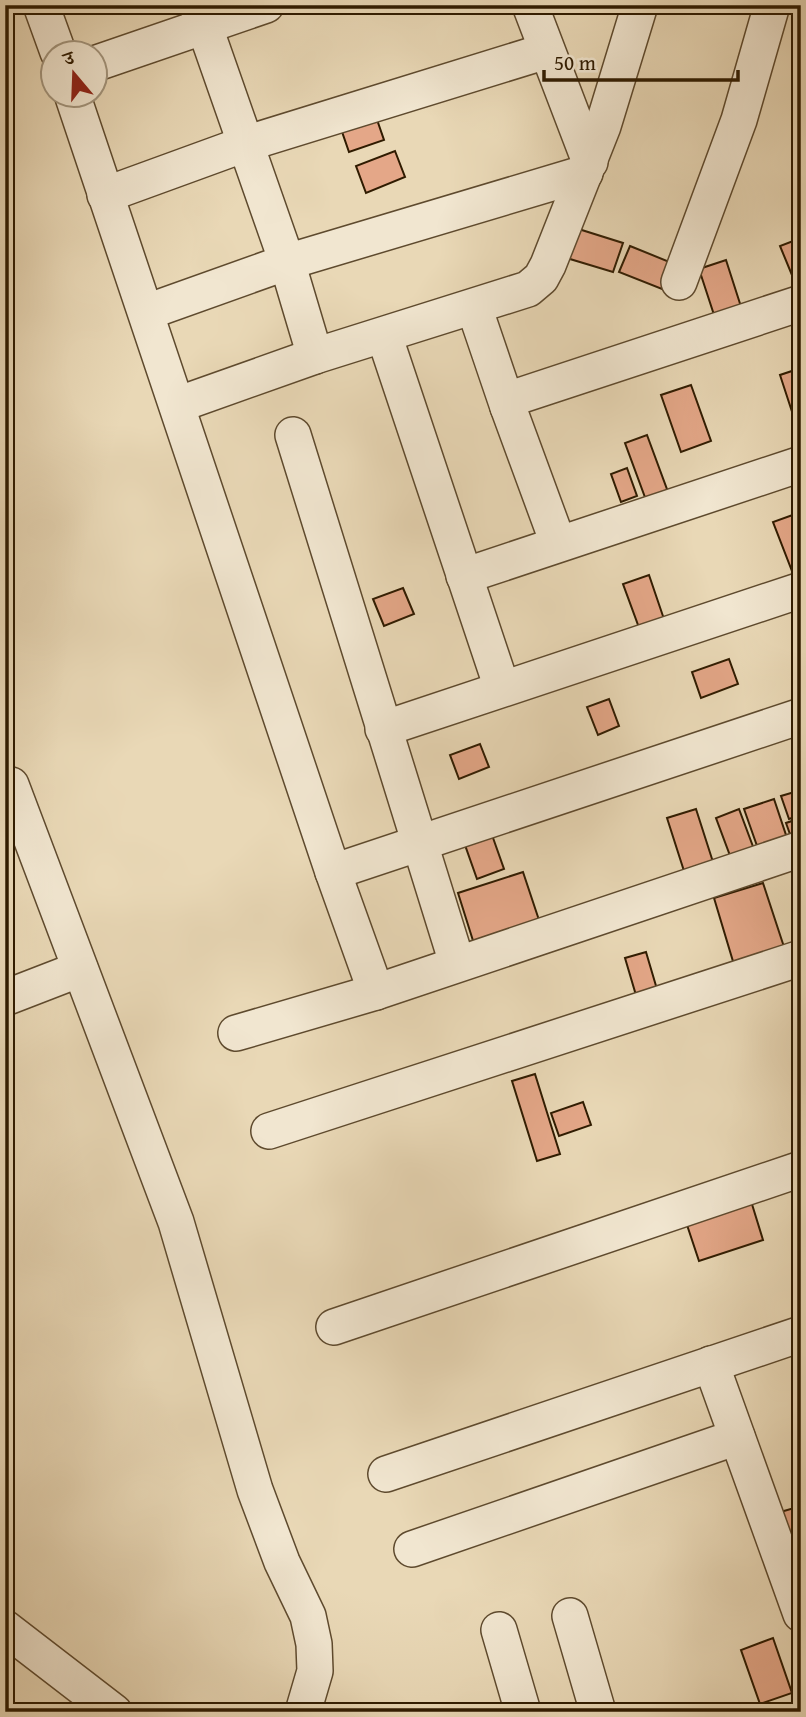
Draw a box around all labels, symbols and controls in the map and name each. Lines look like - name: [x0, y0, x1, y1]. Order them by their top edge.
- north arrow: [38, 38, 108, 108]
- scale bar: [544, 38, 738, 82]
- text: उ: [57, 43, 79, 73]
- text: 50 m: [554, 47, 596, 78]

